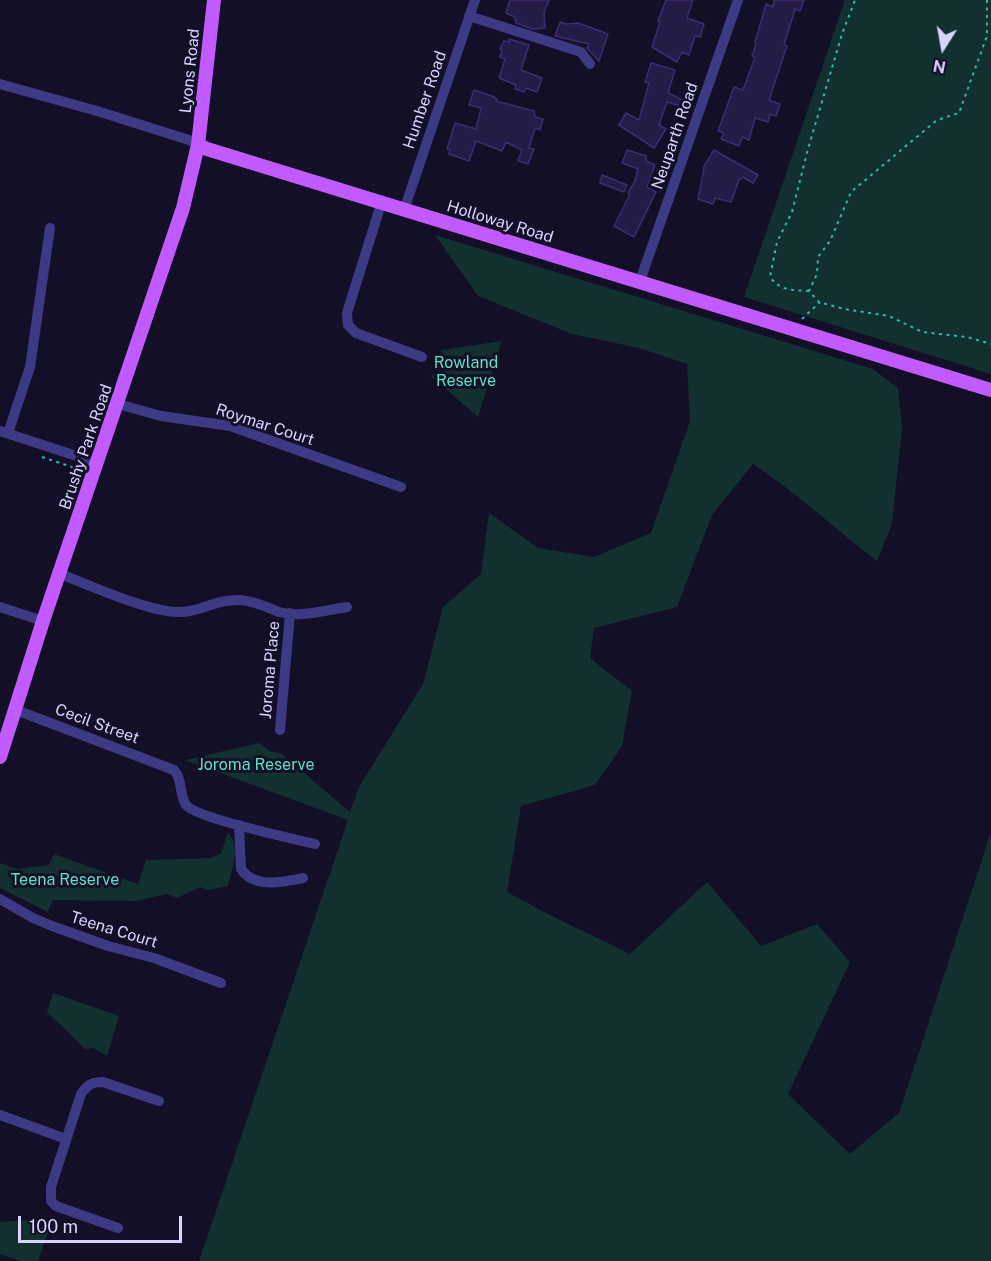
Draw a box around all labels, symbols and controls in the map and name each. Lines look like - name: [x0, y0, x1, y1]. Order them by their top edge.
- north arrow: [913, 18, 973, 78]
- street label: Lyons Road: [176, 28, 204, 114]
- street label: Humber Road: [399, 49, 451, 151]
- text: N: [932, 56, 947, 77]
- street label: Neuparth Road: [648, 80, 702, 192]
- street label: Holloway Road: [444, 197, 556, 247]
- park label: Rowland Reserve: [434, 353, 498, 391]
- street label: Brushy Park Road: [55, 382, 117, 512]
- street label: Roymar Court: [213, 400, 317, 450]
- street label: Joroma Place: [256, 620, 284, 720]
- street label: Cecil Street: [52, 700, 142, 748]
- park label: Joroma Reserve: [197, 755, 315, 775]
- park label: Teena Reserve: [11, 870, 119, 890]
- street label: Teena Court: [68, 908, 160, 952]
- scale bar: [21, 1204, 184, 1242]
- text: 100 m: [29, 1216, 78, 1237]

